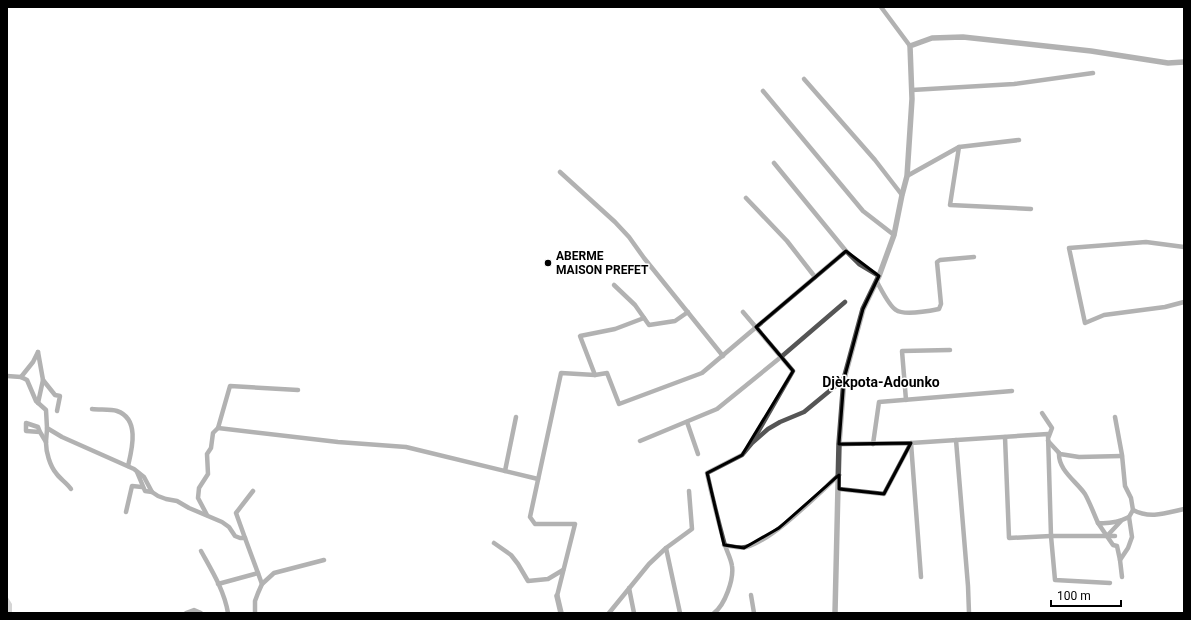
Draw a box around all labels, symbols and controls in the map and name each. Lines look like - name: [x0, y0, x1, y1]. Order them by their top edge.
- place label: ABERME MAISON PREFET: [556, 249, 649, 277]
- marker: ABERME MAISON PREFET: [543, 258, 553, 268]
- district label: Djèkpota-Adounko: [822, 374, 940, 390]
- scale bar: [1051, 582, 1121, 608]
- text: 100 m: [1057, 589, 1091, 603]

